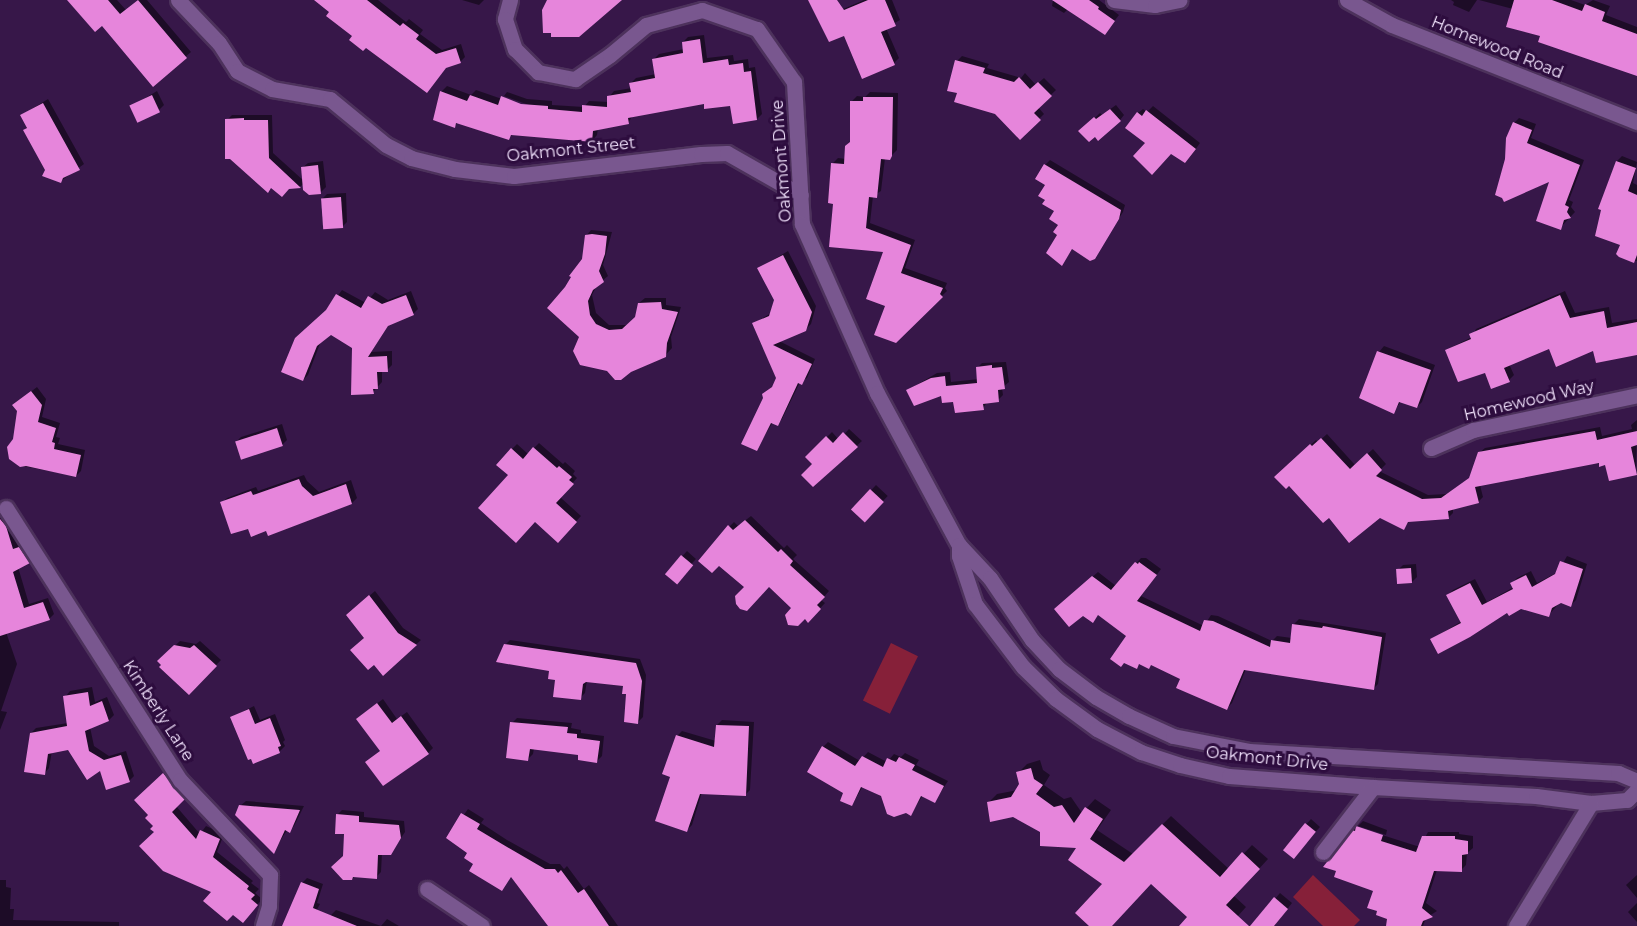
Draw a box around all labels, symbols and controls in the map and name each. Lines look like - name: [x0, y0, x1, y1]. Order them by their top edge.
- street label: Homewood Road: [1428, 13, 1566, 83]
- street label: Oakmont Drive: [768, 99, 796, 223]
- street label: Oakmont Street: [506, 134, 636, 166]
- street label: Homewood Way: [1462, 377, 1596, 425]
- street label: Kimberly Lane: [118, 657, 198, 765]
- street label: Oakmont Drive: [1205, 743, 1329, 775]

